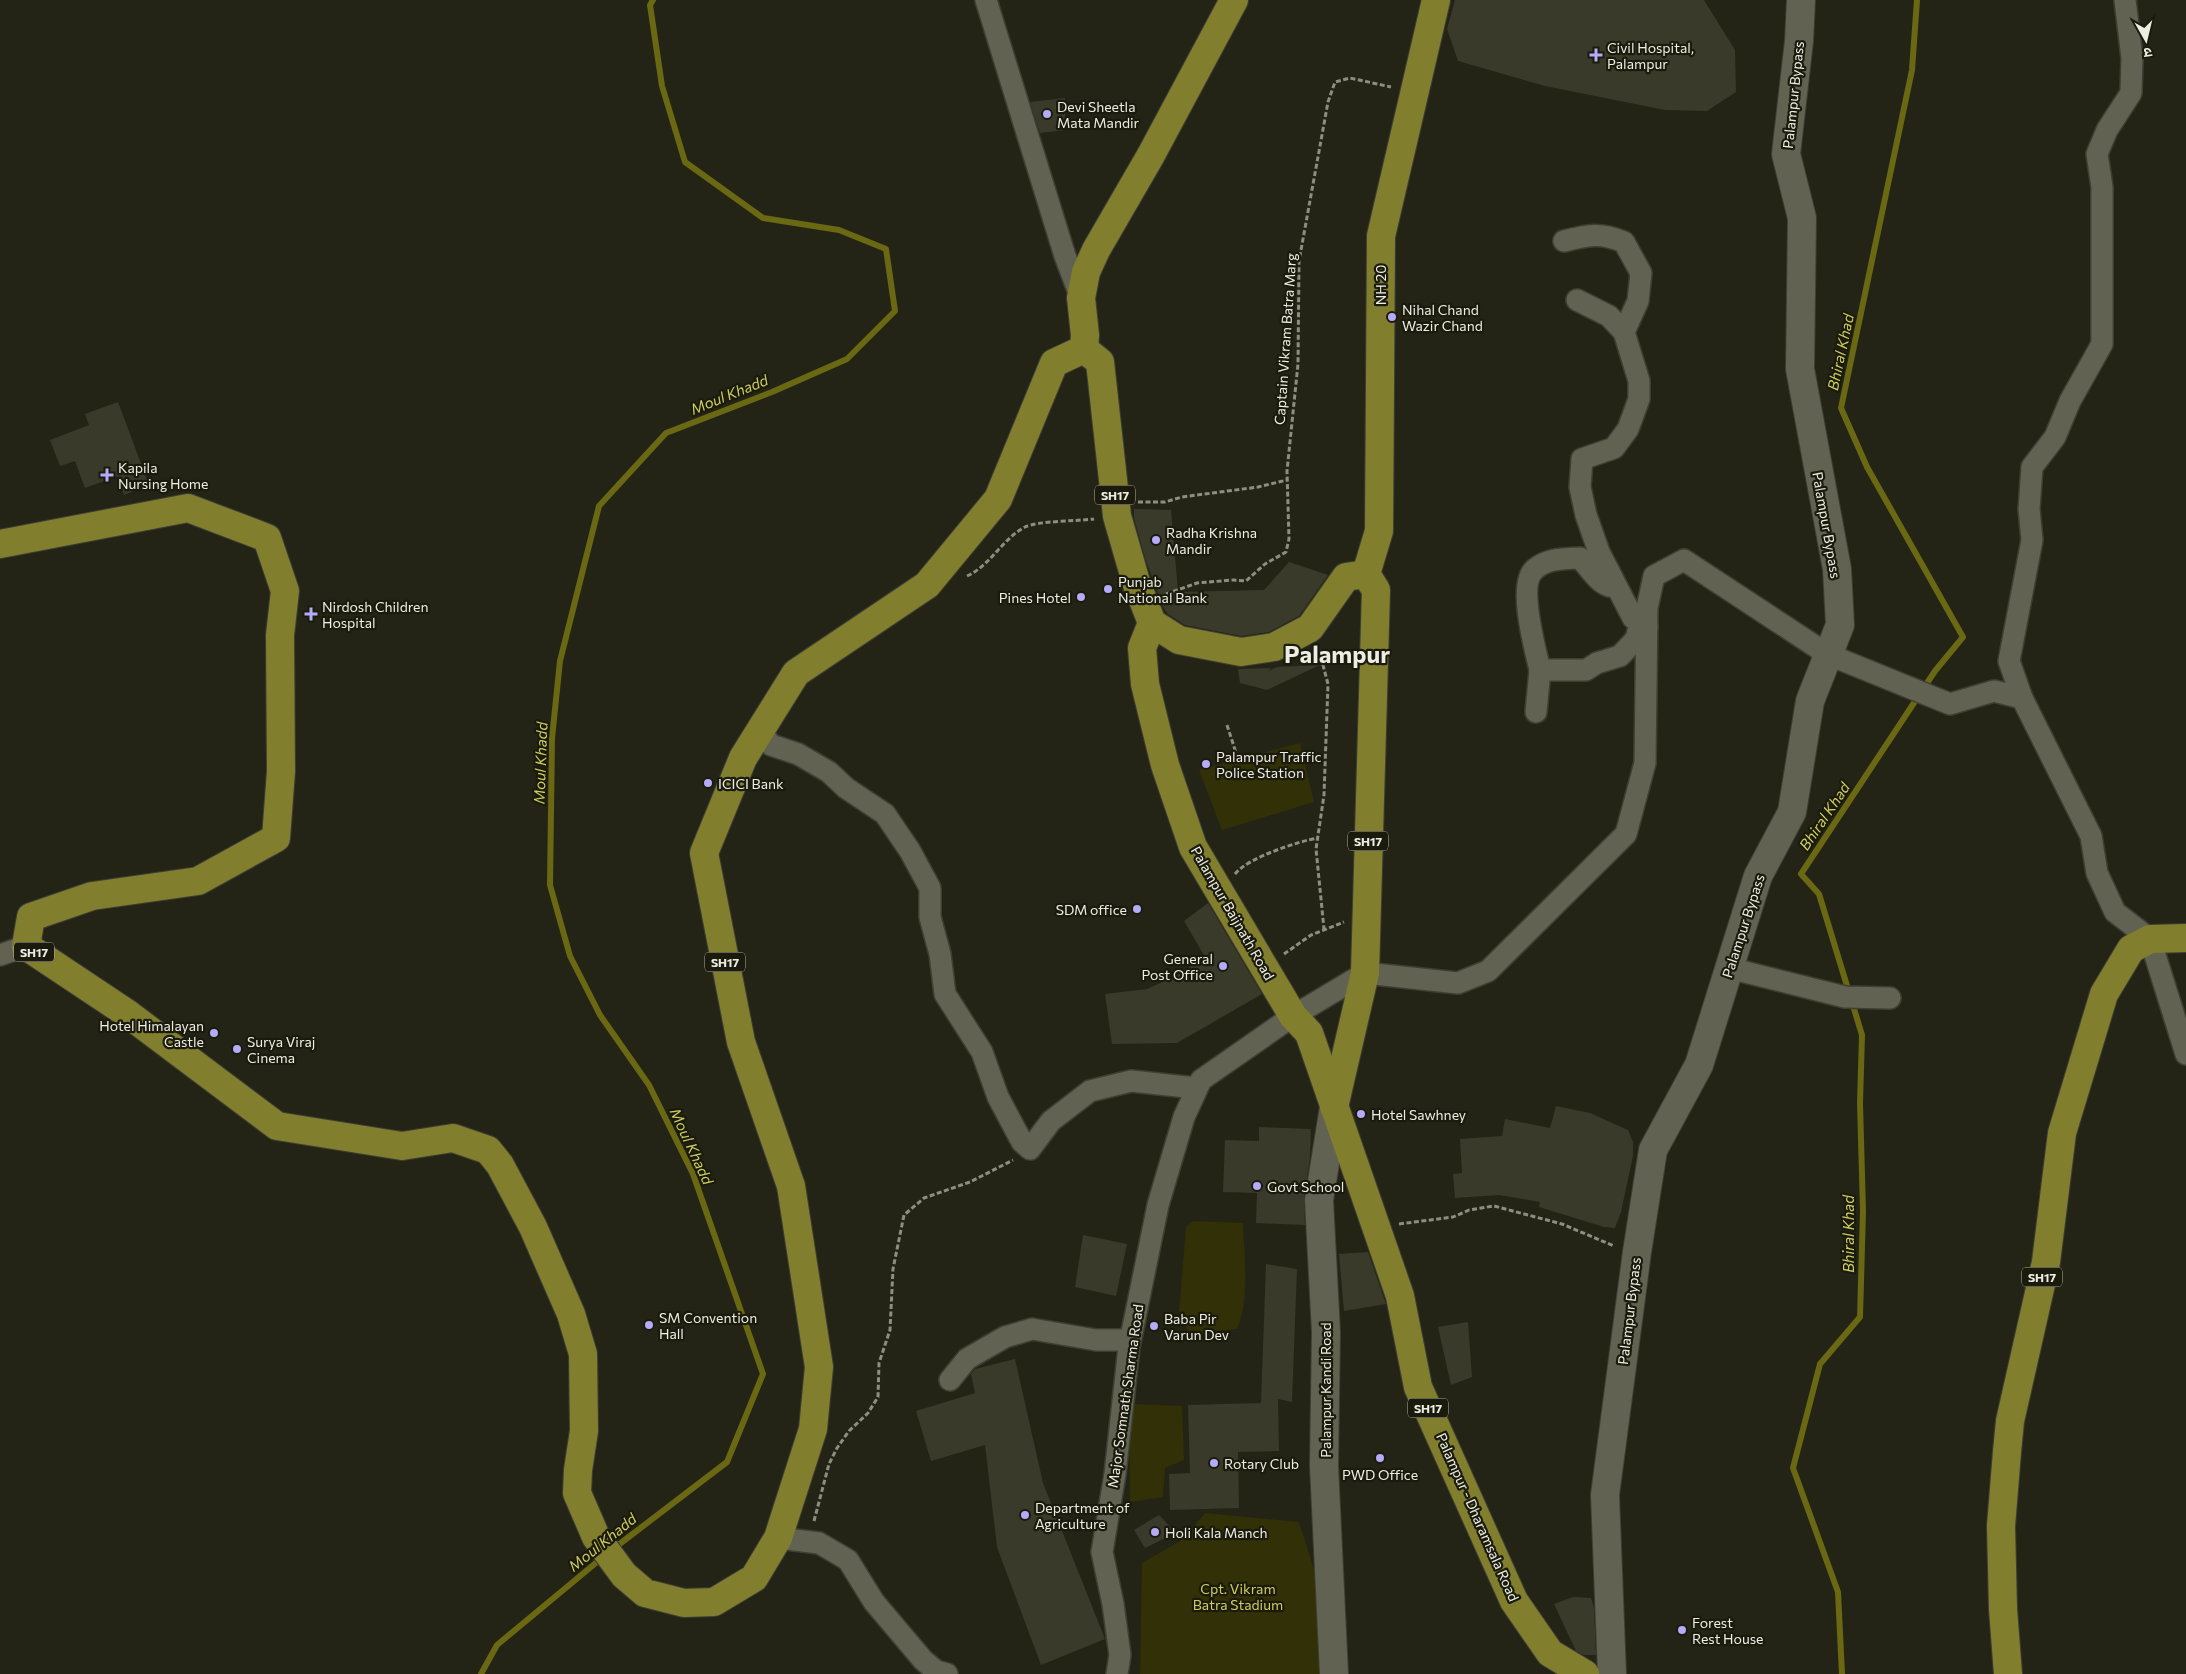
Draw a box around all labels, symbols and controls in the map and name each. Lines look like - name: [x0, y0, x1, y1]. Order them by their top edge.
- north arrow: [2121, 15, 2171, 65]
- place label: Civil Hospital, Palampur: [1607, 39, 1694, 72]
- street label: Palampur Bypass: [1779, 40, 1807, 150]
- text: उ: [2142, 44, 2153, 62]
- marker: Civil Hospital, Palampur: [1589, 48, 1603, 62]
- place label: Devi Sheetla Mata Mandir: [1057, 98, 1140, 131]
- marker: Devi Sheetla Mata Mandir: [1041, 108, 1053, 120]
- street label: Captain Vikram Batra Marg: [1271, 252, 1300, 426]
- street label: NH 20: [1372, 265, 1389, 305]
- place label: Nihal Chand Wazir Chand: [1402, 301, 1483, 334]
- marker: Nihal Chand Wazir Chand: [1386, 311, 1398, 323]
- water label: Bhiral Khad: [1823, 311, 1857, 392]
- water label: Moul Khadd: [688, 370, 772, 418]
- place label: Kapila Nursing Home: [118, 459, 208, 492]
- marker: Kapila Nursing Home: [100, 468, 114, 482]
- street label: Palampur Bypass: [1809, 470, 1845, 580]
- road number: SH17: [1095, 486, 1135, 504]
- place label: Radha Krishna Mandir: [1166, 524, 1257, 557]
- marker: Radha Krishna Mandir: [1150, 534, 1162, 546]
- place label: Punjab National Bank: [1118, 573, 1208, 606]
- marker: Punjab National Bank: [1102, 583, 1114, 595]
- place label: Pines Hotel: [999, 589, 1071, 606]
- marker: Pines Hotel: [1075, 591, 1087, 603]
- place label: Nirdosh Children Hospital: [322, 598, 429, 631]
- marker: Nirdosh Children Hospital: [304, 607, 318, 621]
- district label: Palampur: [1284, 639, 1390, 668]
- water label: Moul Khadd: [530, 720, 550, 804]
- place label: Palampur Traffic Police Station: [1216, 748, 1321, 781]
- marker: Palampur Traffic Police Station: [1200, 758, 1212, 770]
- place label: ICICI Bank: [718, 775, 784, 792]
- marker: ICICI Bank: [702, 777, 714, 789]
- water label: Bhiral Khad: [1795, 778, 1854, 853]
- road number: SH17: [1348, 831, 1388, 850]
- street label: Palampur Baijnath Road: [1188, 843, 1278, 983]
- street label: Palampur Bypass: [1718, 872, 1768, 980]
- place label: SDM office: [1056, 901, 1127, 918]
- marker: SDM office: [1131, 903, 1143, 915]
- road number: SH17: [14, 942, 54, 962]
- place label: General Post Office: [1141, 950, 1213, 983]
- road number: SH17: [705, 952, 745, 972]
- marker: General Post Office: [1217, 960, 1229, 972]
- place label: Hotel Himalayan Castle: [99, 1017, 204, 1050]
- marker: Hotel Himalayan Castle: [208, 1027, 220, 1039]
- place label: Surya Viraj Cinema: [247, 1033, 315, 1066]
- marker: Surya Viraj Cinema: [231, 1043, 243, 1055]
- water label: Moul Khadd: [666, 1105, 718, 1188]
- place label: Hotel Sawhney: [1371, 1106, 1466, 1123]
- marker: Hotel Sawhney: [1355, 1108, 1367, 1120]
- place label: Govt School: [1267, 1178, 1344, 1195]
- marker: Govt School: [1251, 1180, 1263, 1192]
- water label: Bhiral Khad: [1839, 1194, 1857, 1273]
- street label: Palampur Bypass: [1614, 1256, 1644, 1366]
- road number: SH17: [2022, 1268, 2062, 1286]
- street label: Major Somnath Sharma Road: [1104, 1303, 1146, 1489]
- place label: SM Convention Hall: [659, 1309, 757, 1342]
- place label: Baba Pir Varun Dev: [1164, 1310, 1229, 1343]
- marker: SM Convention Hall: [643, 1319, 655, 1331]
- marker: Baba Pir Varun Dev: [1148, 1320, 1160, 1332]
- street label: Palampur Kandi Road: [1317, 1322, 1334, 1458]
- road number: SH17: [1408, 1399, 1448, 1418]
- street label: Palampur - Dharamsala Road: [1433, 1430, 1523, 1604]
- marker: PWD Office: [1374, 1452, 1386, 1464]
- place label: Rotary Club: [1224, 1455, 1299, 1472]
- marker: Rotary Club: [1208, 1457, 1220, 1469]
- place label: PWD Office: [1342, 1466, 1418, 1483]
- place label: Department of Agriculture: [1035, 1499, 1130, 1532]
- water label: Moul Khadd: [564, 1508, 641, 1575]
- marker: Department of Agriculture: [1019, 1509, 1031, 1521]
- place label: Holi Kala Manch: [1165, 1524, 1268, 1541]
- marker: Holi Kala Manch: [1149, 1526, 1161, 1538]
- park label: Cpt. Vikram Batra Stadium: [1193, 1580, 1283, 1613]
- place label: Forest Rest House: [1692, 1614, 1764, 1647]
- marker: Forest Rest House: [1676, 1624, 1688, 1636]

